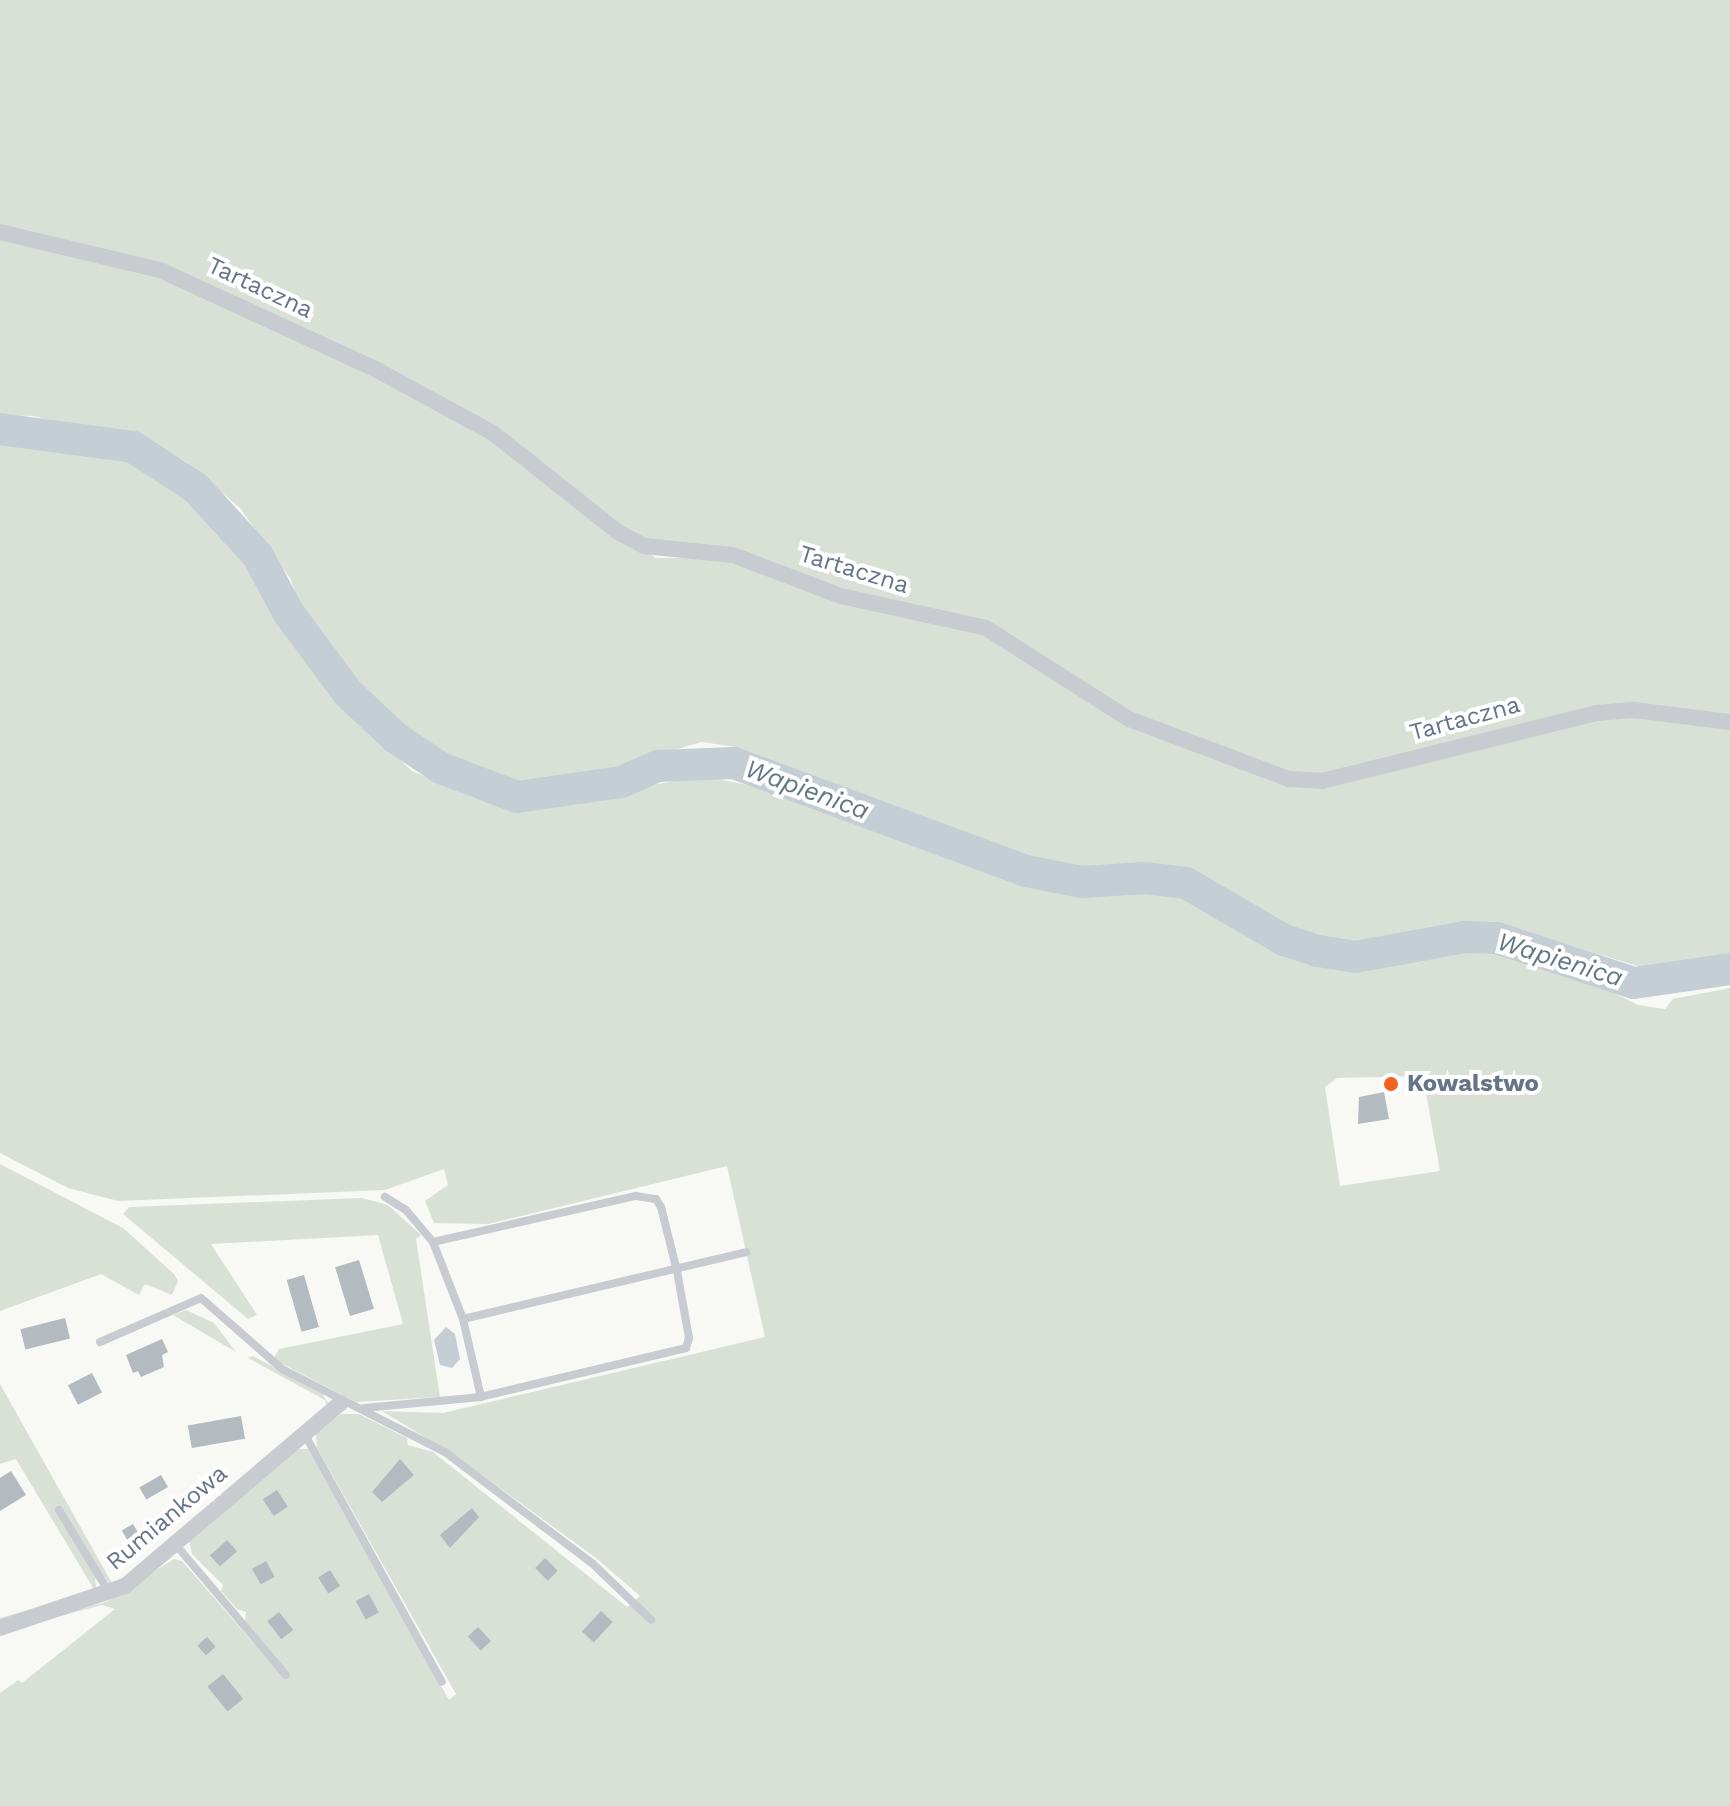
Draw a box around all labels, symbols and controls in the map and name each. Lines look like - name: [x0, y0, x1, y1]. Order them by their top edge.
- street label: Tartaczna: [203, 251, 317, 325]
- street label: Tartaczna: [796, 540, 912, 600]
- street label: Tartaczna: [1407, 690, 1523, 748]
- water label: Wapienica: [741, 753, 873, 827]
- water label: Wapienica: [1494, 926, 1626, 994]
- place label: Kowalstwo: [1407, 1070, 1539, 1098]
- marker: Kowalstwo: [1382, 1075, 1400, 1093]
- street label: Rumiankowa: [101, 1459, 233, 1577]

